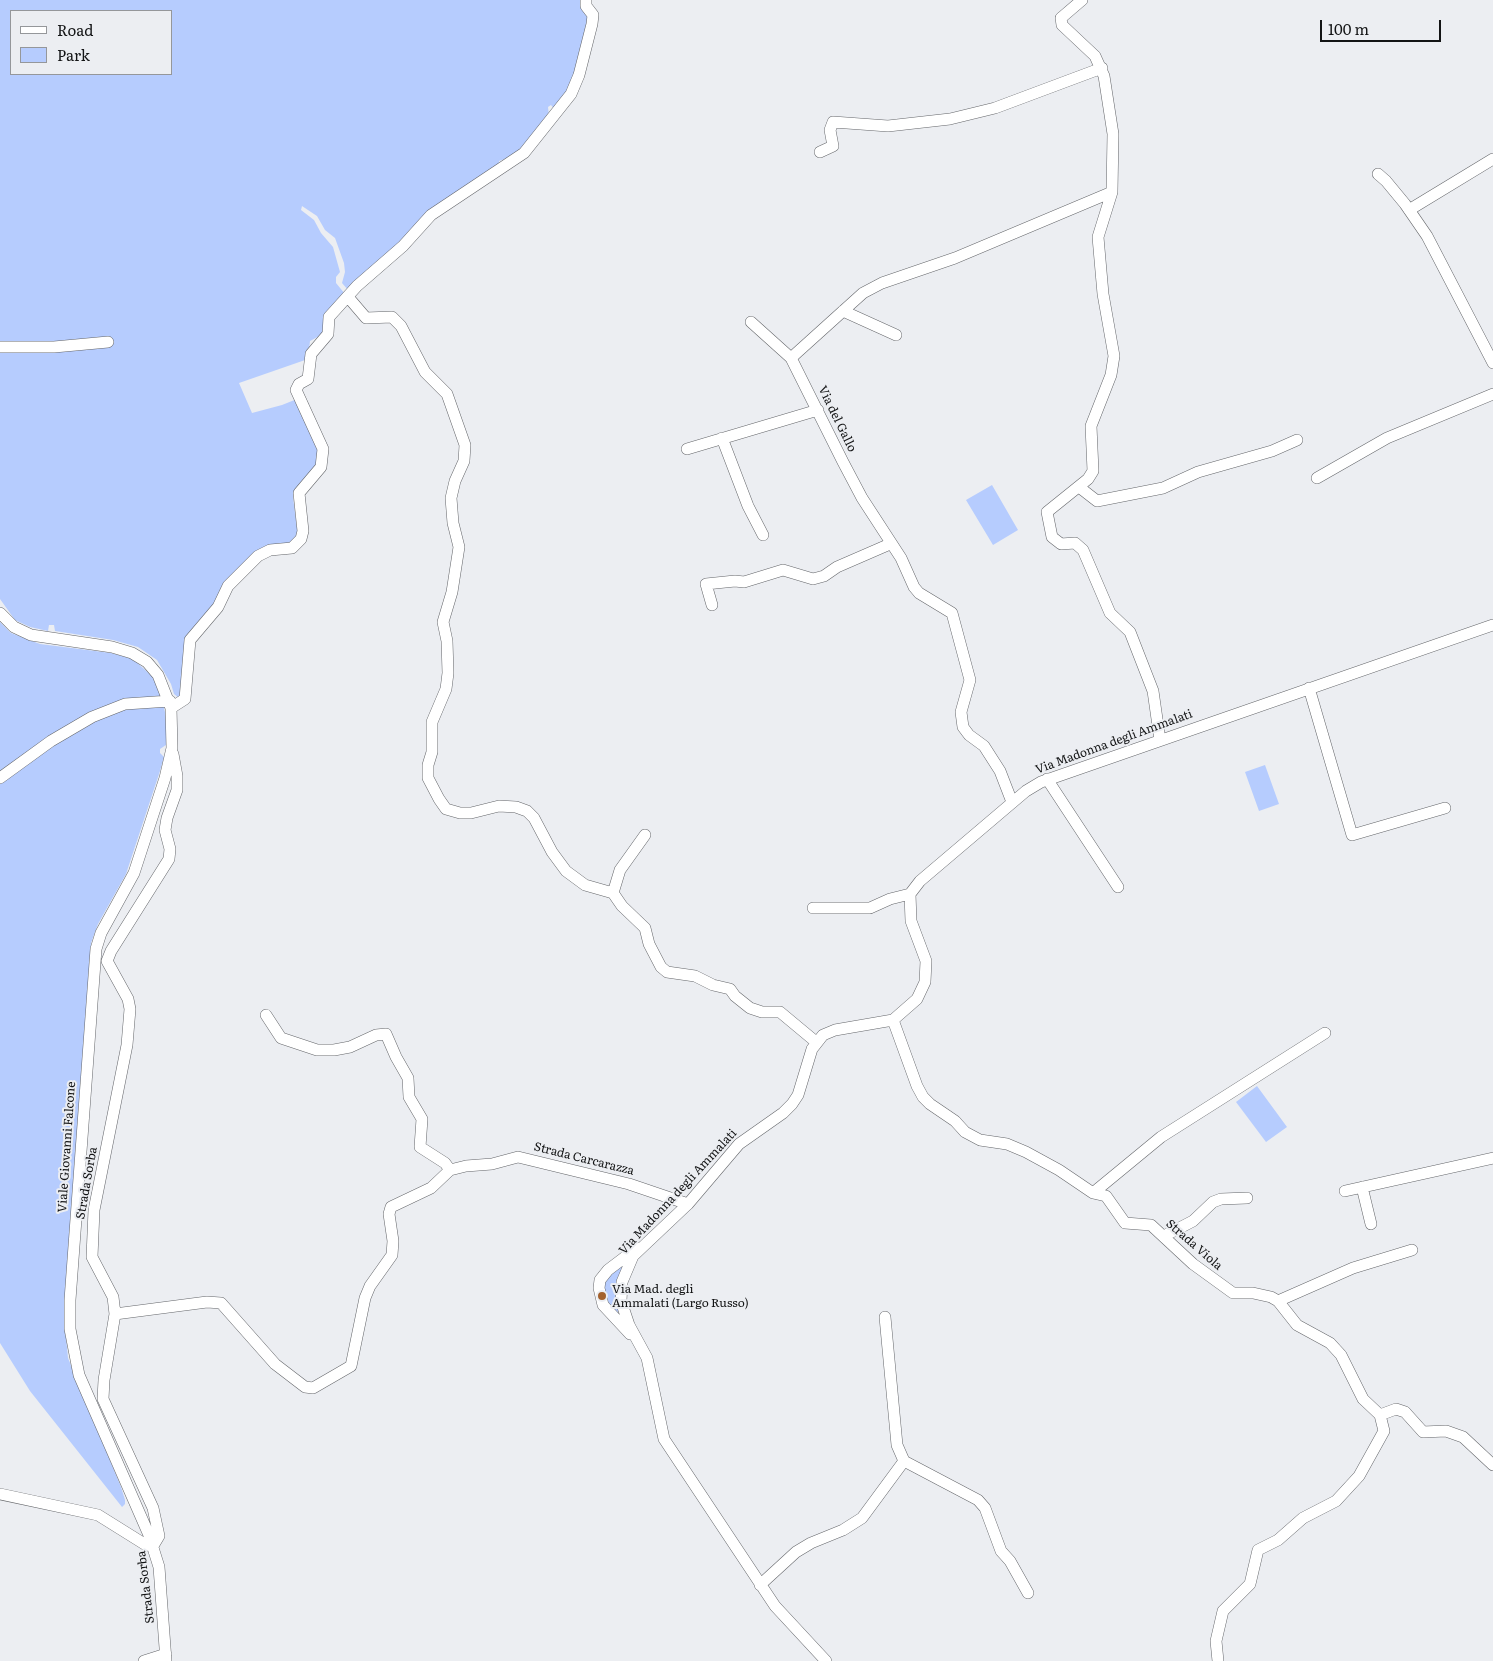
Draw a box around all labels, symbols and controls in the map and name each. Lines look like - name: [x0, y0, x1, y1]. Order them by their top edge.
- legend: [10, 10, 172, 75]
- scale bar: [1323, 10, 1444, 42]
- text: 100 m: [1328, 17, 1369, 40]
- text: Road: [57, 18, 93, 41]
- text: Park: [57, 43, 90, 66]
- street label: Via del Gallo: [815, 384, 859, 454]
- street label: Via Madonna degli Ammalati: [1033, 707, 1195, 777]
- street label: Viale Giovanni Falcone: [55, 1081, 79, 1213]
- street label: Via Madonna degli Ammalati: [616, 1126, 740, 1258]
- street label: Strada Carcarazza: [532, 1140, 636, 1178]
- street label: Strada Sorba: [74, 1146, 100, 1220]
- street label: Strada Viola: [1163, 1217, 1225, 1273]
- place label: Via Mad. degli Ammalati (Largo Russo): [612, 1282, 749, 1310]
- marker: Via Mad. degli Ammalati (Largo Russo): [596, 1290, 608, 1302]
- street label: Strada Sorba: [134, 1550, 158, 1624]

